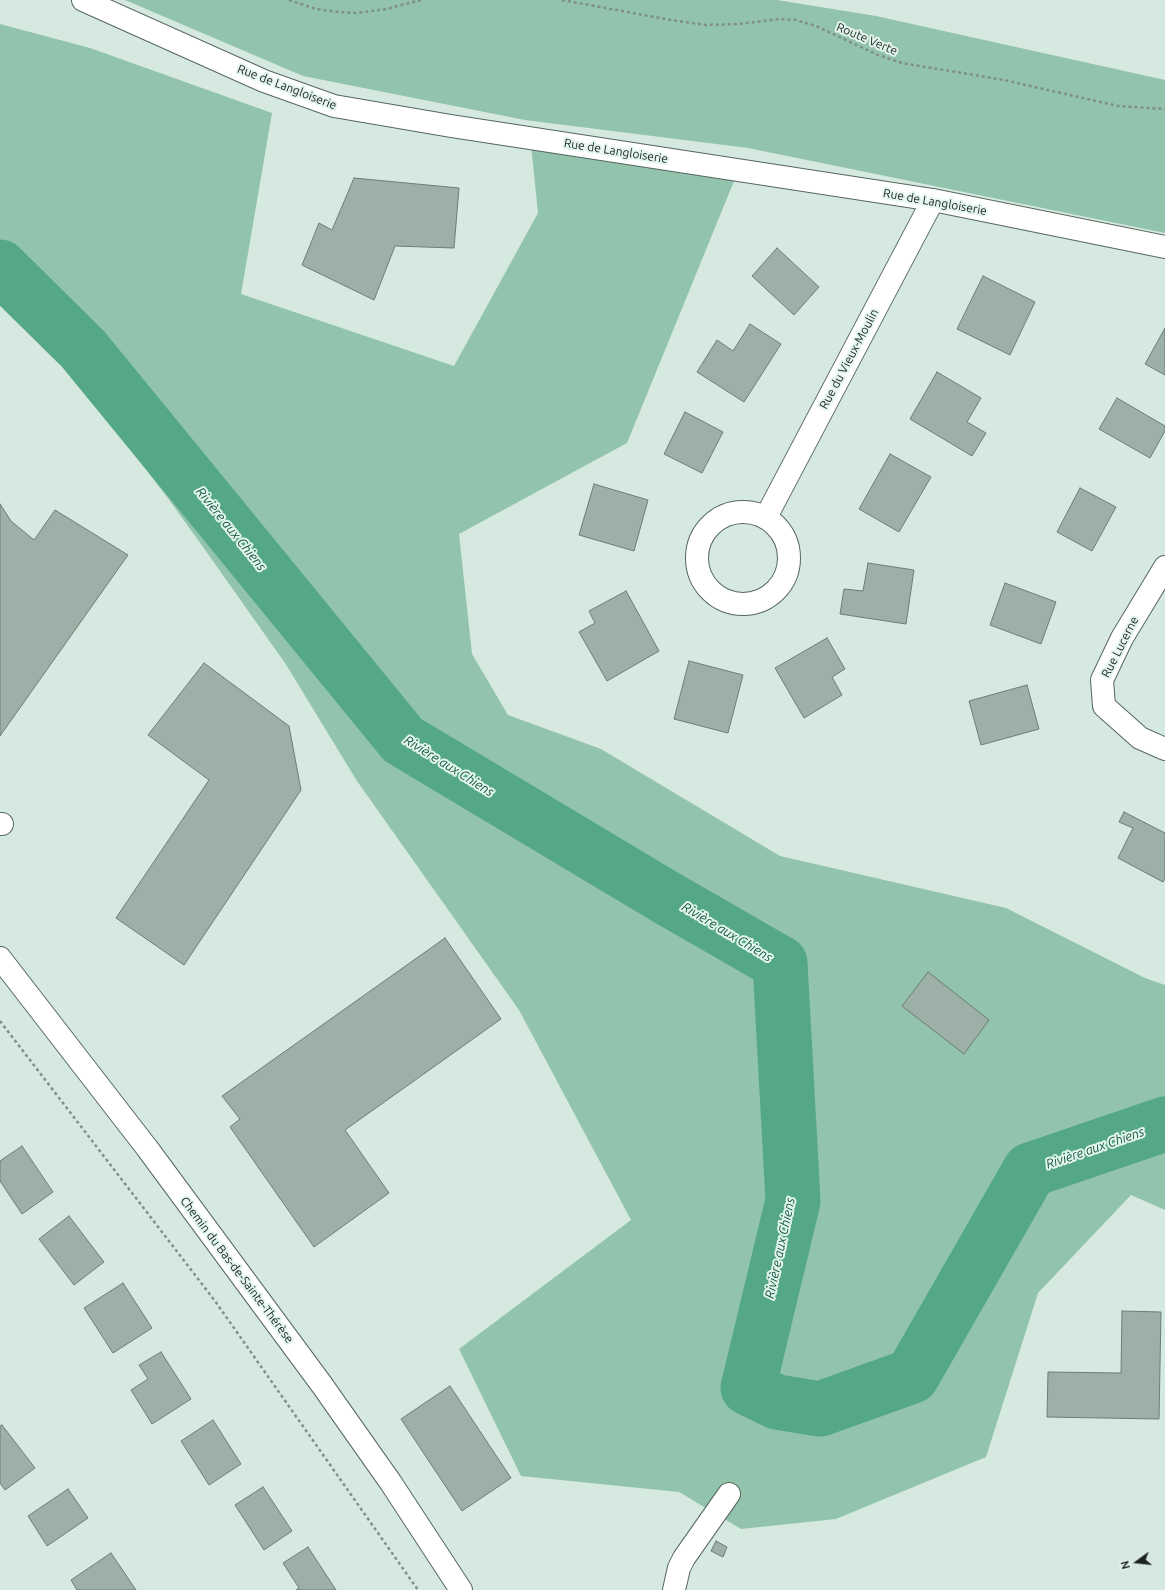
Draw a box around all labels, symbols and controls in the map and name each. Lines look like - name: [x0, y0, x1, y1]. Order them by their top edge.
- street label: Route Verte: [834, 20, 900, 58]
- street label: Rue de Langloiserie: [235, 61, 339, 113]
- street label: Rue de Langloiserie: [563, 136, 669, 166]
- street label: Rue de Langloiserie: [882, 186, 988, 218]
- street label: Rue du Vieux-Moulin: [816, 306, 882, 412]
- water label: Rivière aux Chiens: [193, 484, 269, 574]
- street label: Rue Lucerne: [1098, 614, 1142, 680]
- water label: Rivière aux Chiens: [401, 732, 497, 800]
- water label: Rivière aux Chiens: [679, 899, 775, 965]
- water label: Rivière aux Chiens: [1044, 1124, 1146, 1172]
- street label: Chemin du Bas-de-Sainte-Thérèse: [177, 1194, 297, 1346]
- water label: Rivière aux Chiens: [762, 1196, 798, 1300]
- north arrow: [1117, 1542, 1157, 1582]
- text: N: [1119, 1560, 1132, 1571]

